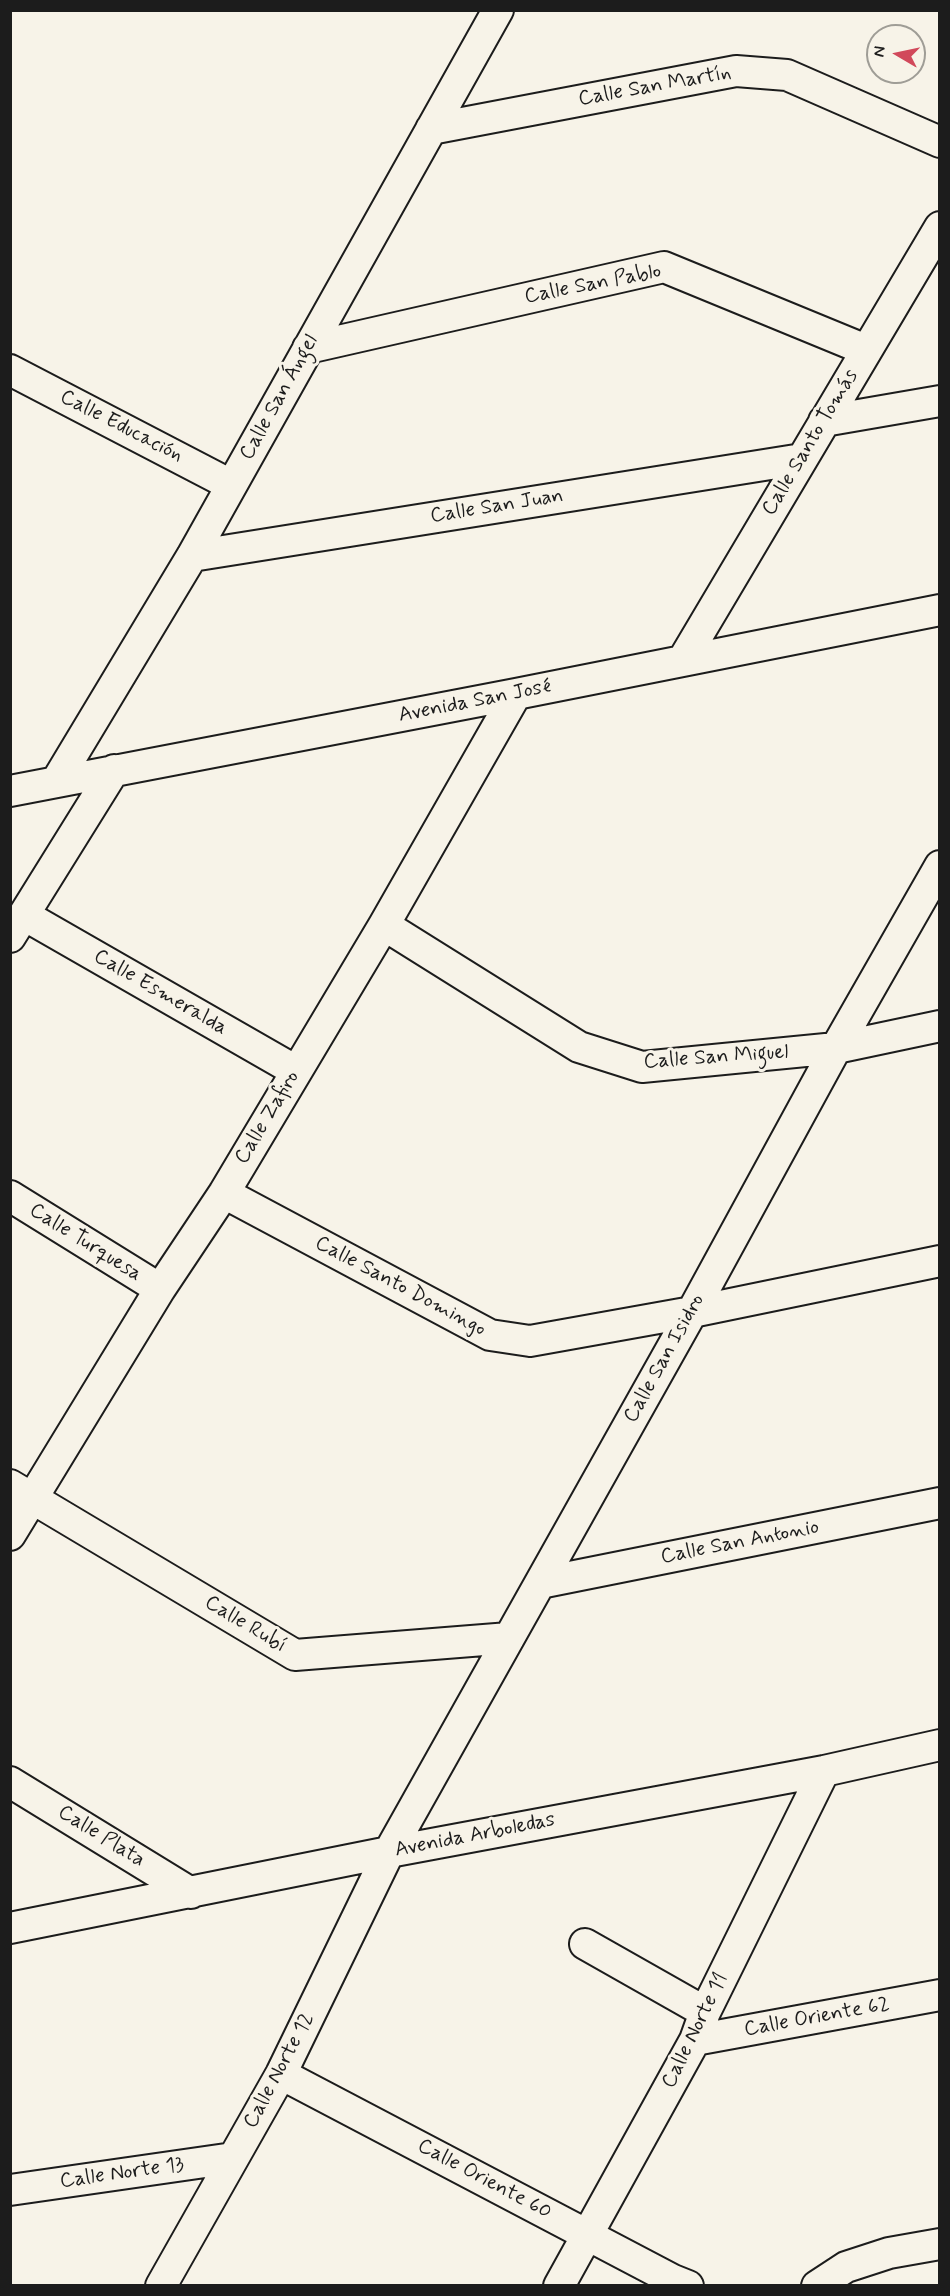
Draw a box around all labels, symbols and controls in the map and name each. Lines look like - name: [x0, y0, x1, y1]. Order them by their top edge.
- north arrow: [866, 24, 926, 84]
- text: N: [868, 45, 891, 58]
- street label: Calle San Martín: [577, 61, 733, 113]
- street label: Calle San Pablo: [523, 259, 663, 311]
- street label: Calle San Ángel: [235, 331, 325, 465]
- street label: Calle Santo Tomás: [757, 365, 865, 521]
- street label: Calle Educación: [55, 385, 187, 469]
- street label: Calle San Juan: [429, 484, 565, 530]
- street label: Avenida San José: [397, 675, 553, 729]
- street label: Calle Esmeralda: [89, 945, 231, 1041]
- street label: Calle San Miguel: [643, 1040, 789, 1076]
- street label: Calle Zafiro: [230, 1067, 306, 1169]
- street label: Calle Turquesa: [24, 1198, 146, 1288]
- street label: Calle Santo Domingo: [310, 1231, 490, 1343]
- street label: Calle San Isidro: [619, 1290, 711, 1428]
- street label: Calle San Antonio: [659, 1515, 821, 1571]
- street label: Calle Rubí: [199, 1591, 291, 1659]
- street label: Calle Plata: [53, 1800, 149, 1874]
- street label: Avenida Arboledas: [393, 1808, 557, 1864]
- street label: Calle Norte 11: [657, 1969, 735, 2093]
- street label: Calle Oriente 62: [742, 1993, 892, 2043]
- street label: Calle Norte 12: [239, 2009, 321, 2133]
- street label: Calle Oriente 60: [413, 2134, 555, 2226]
- street label: Calle Norte 13: [58, 2153, 186, 2195]

